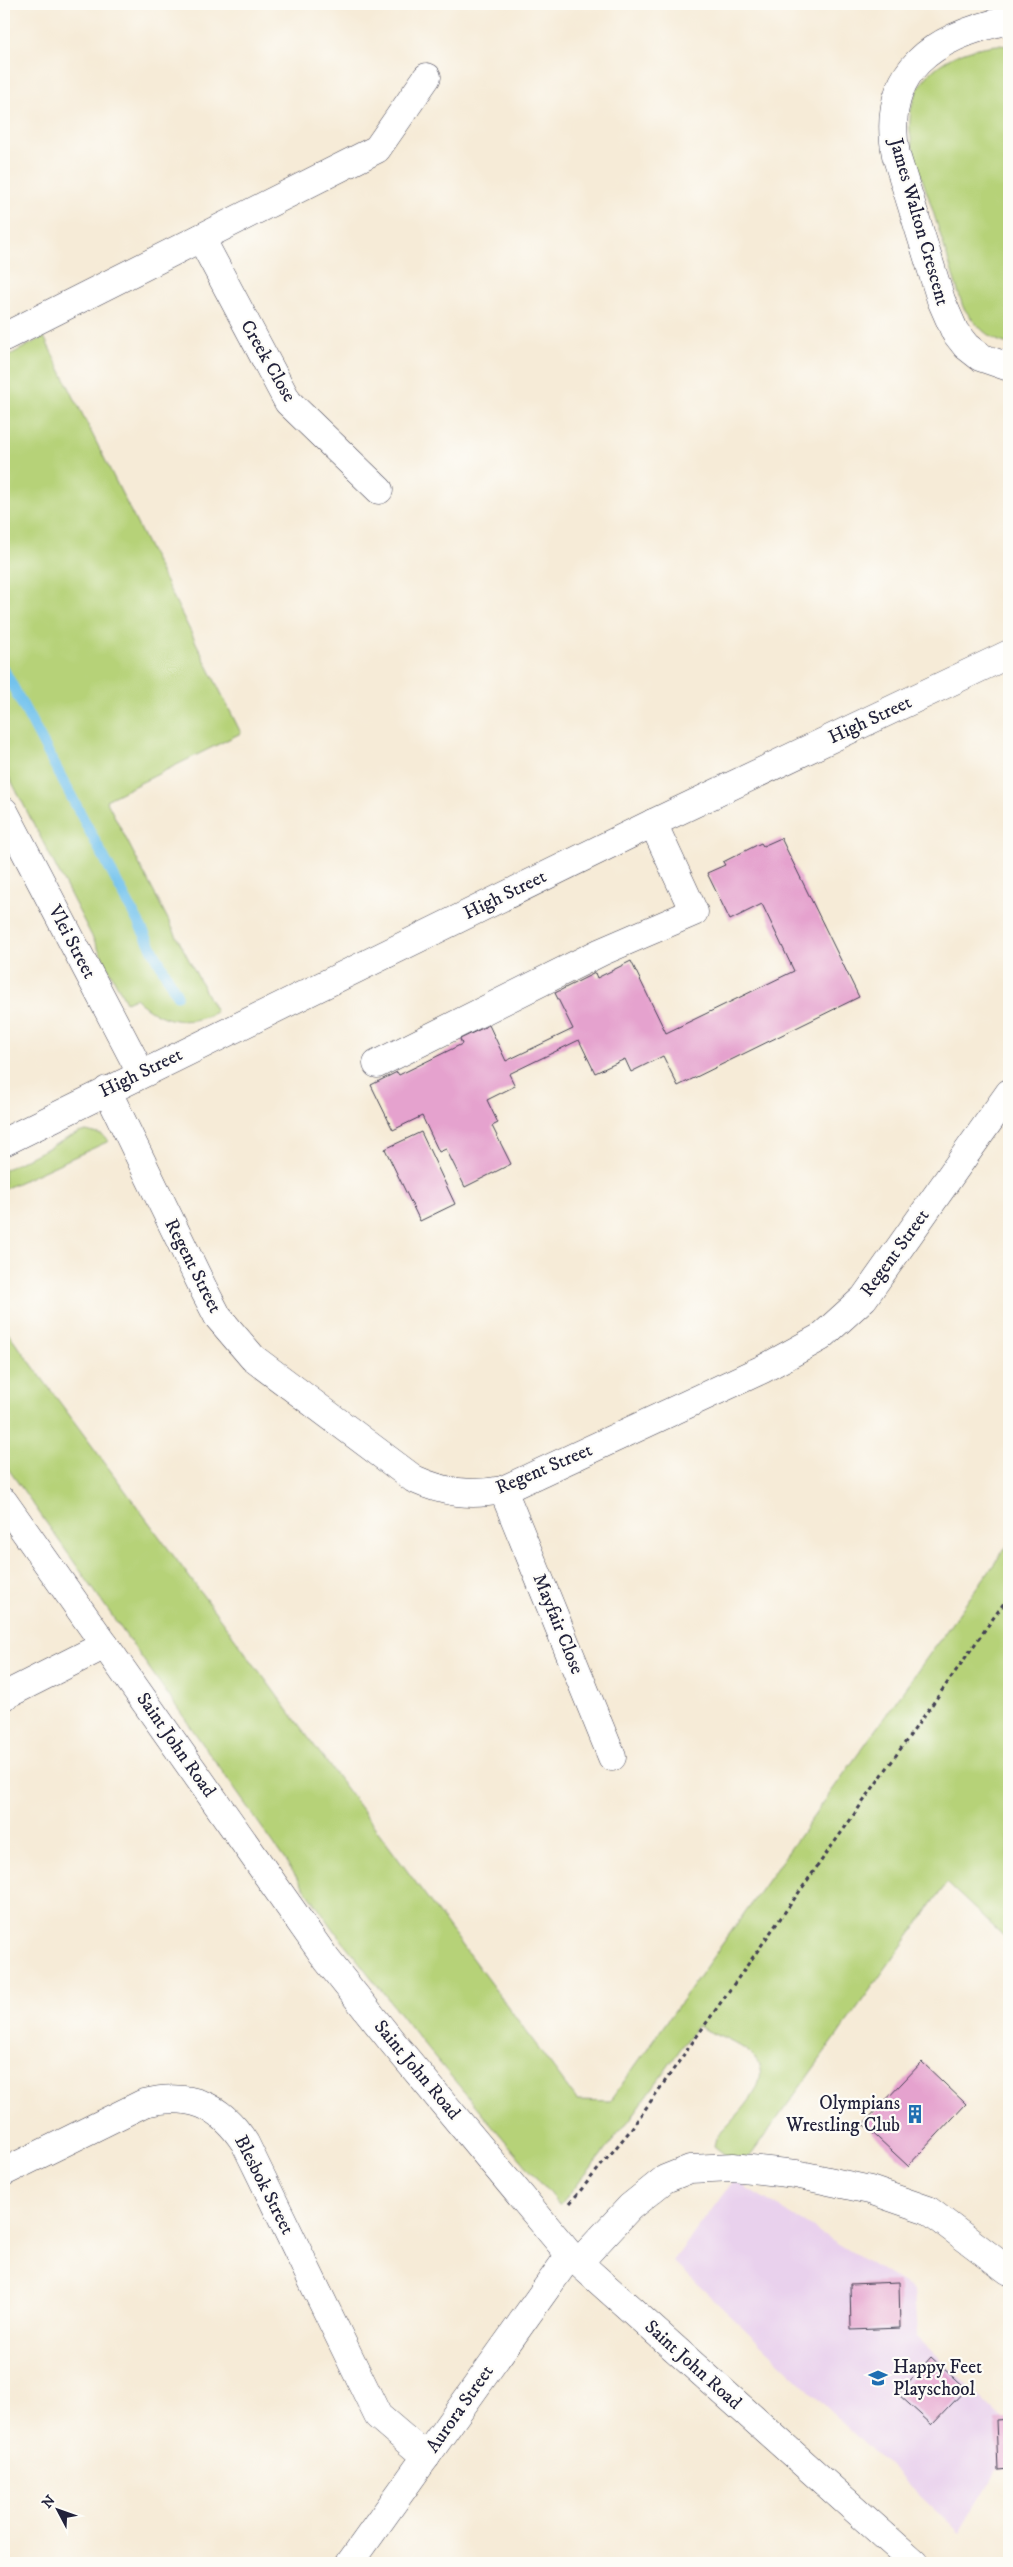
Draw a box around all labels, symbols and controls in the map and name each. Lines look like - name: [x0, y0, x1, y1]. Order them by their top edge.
- street label: James Walton Crescent: [884, 134, 954, 308]
- street label: Creek Close: [235, 316, 301, 406]
- street label: High Street: [825, 691, 915, 749]
- street label: High Street: [460, 865, 550, 925]
- street label: Vlei Street: [43, 901, 101, 983]
- street label: High Street: [96, 1043, 186, 1103]
- street label: Regent Street: [856, 1205, 934, 1301]
- street label: Regent Street: [159, 1215, 227, 1317]
- street label: Regent Street: [492, 1438, 596, 1500]
- street label: Mayfair Close: [527, 1570, 589, 1678]
- street label: Saint John Road: [131, 1688, 221, 1802]
- street label: Saint John Road: [369, 2016, 466, 2125]
- place label: Olympians Wrestling Club: [785, 2092, 900, 2137]
- building icon: Olympians Wrestling Club: [904, 2103, 926, 2125]
- street label: Blesbok Street: [229, 2132, 299, 2238]
- street label: Saint John Road: [640, 2315, 747, 2415]
- place label: Happy Feet Playschool: [893, 2356, 982, 2401]
- street label: Aurora Street: [421, 2361, 499, 2457]
- school or university icon: Happy Feet Playschool: [867, 2367, 889, 2389]
- north arrow: [32, 2484, 82, 2534]
- text: N: [38, 2492, 60, 2512]

